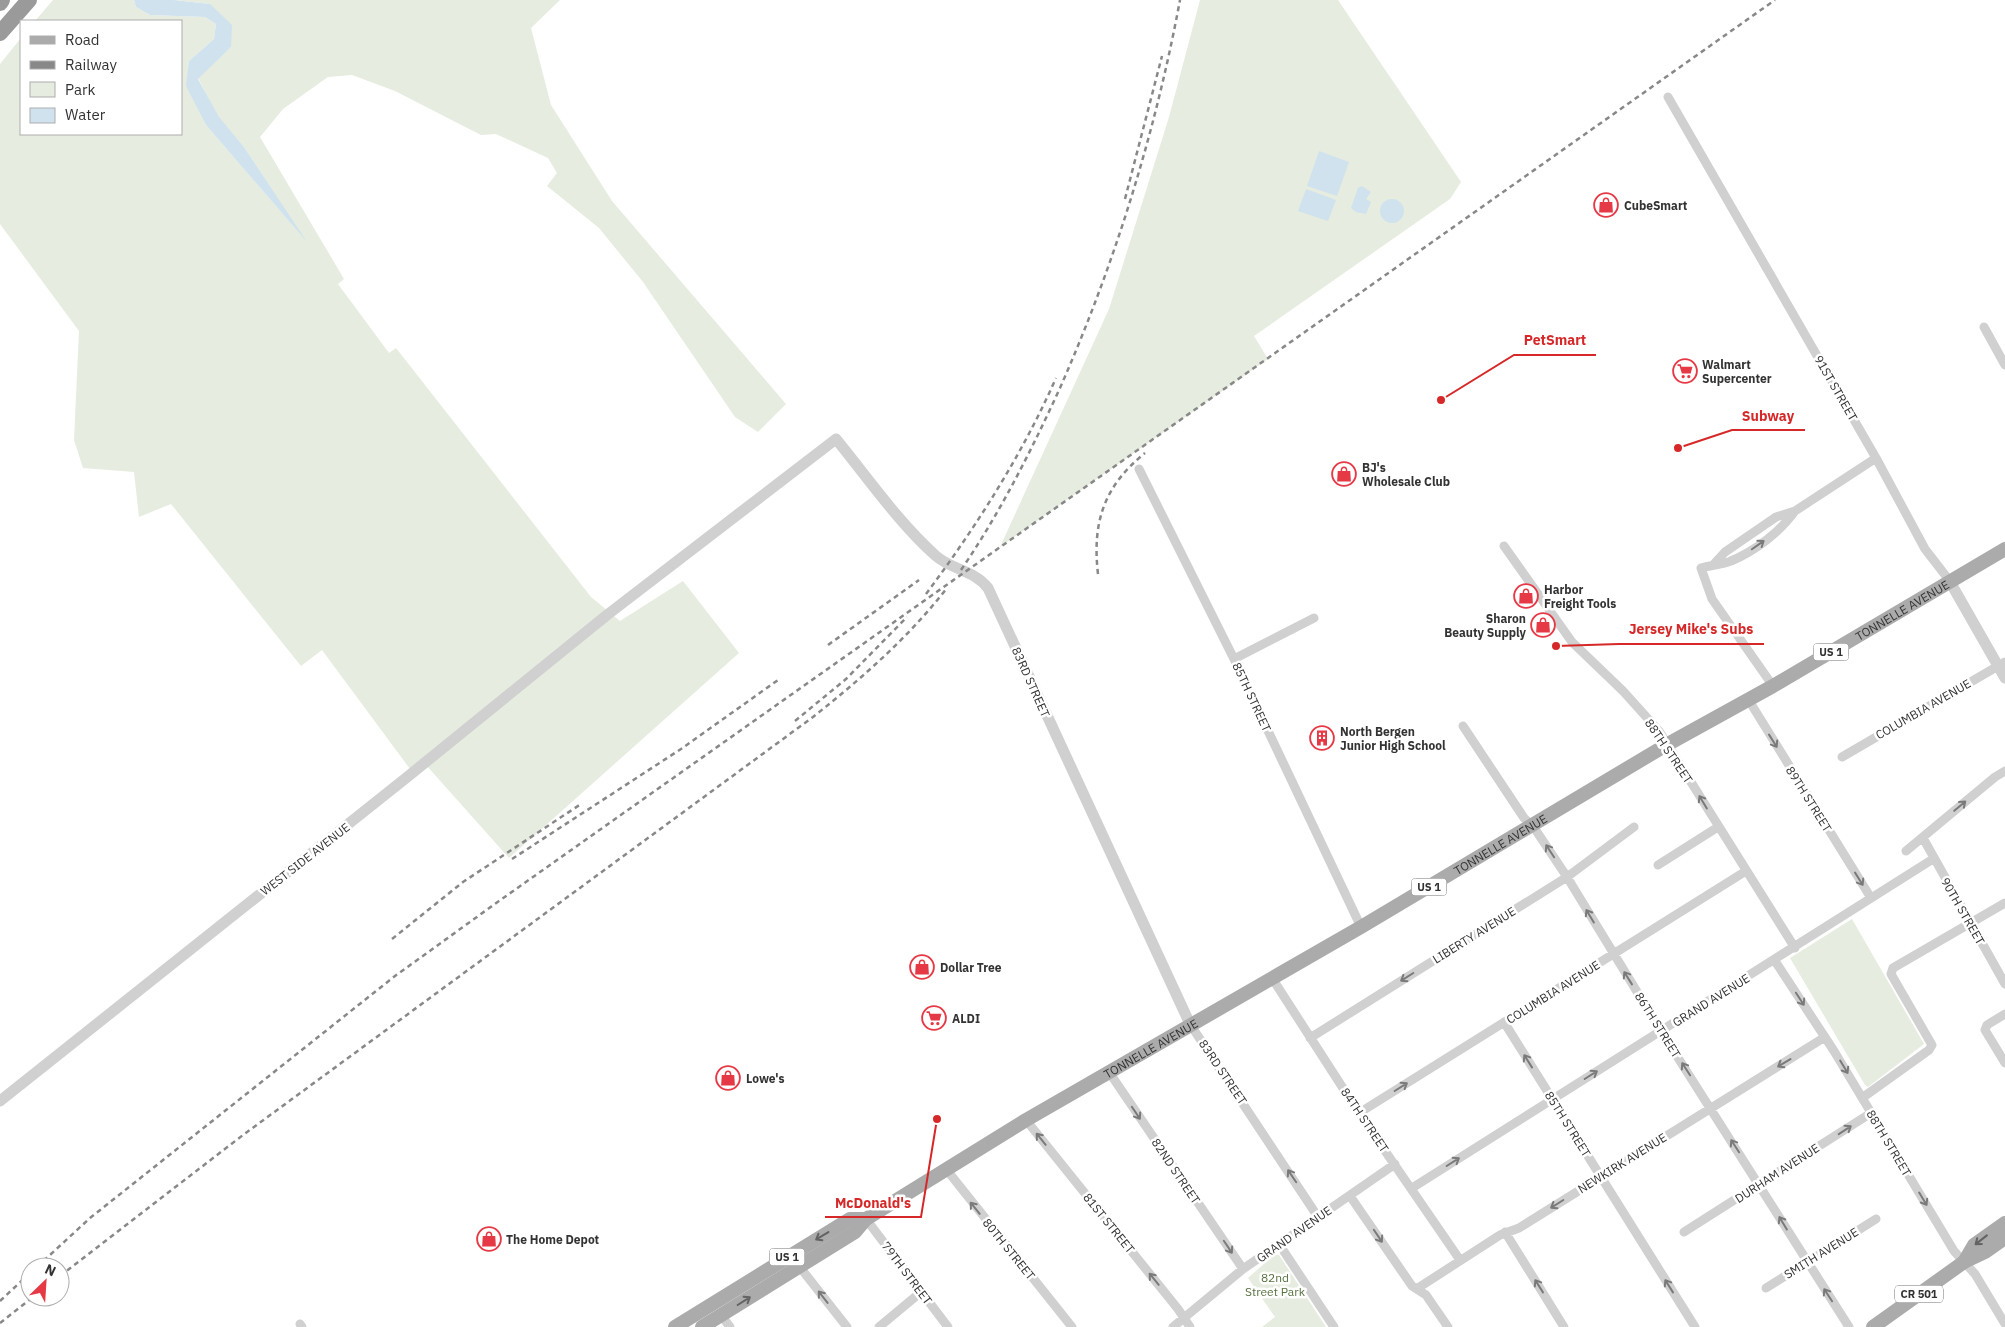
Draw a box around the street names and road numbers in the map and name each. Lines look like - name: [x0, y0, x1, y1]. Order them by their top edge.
- street label: 91ST STREET: [1811, 353, 1861, 424]
- street label: TONNELLE AVENUE: [1852, 576, 1951, 643]
- road number: US 1: [1814, 644, 1848, 660]
- street label: 83RD STREET: [1009, 645, 1053, 720]
- street label: 85TH STREET: [1229, 660, 1275, 734]
- street label: COLUMBIA AVENUE: [1873, 676, 1973, 742]
- street label: 88TH STREET: [1642, 716, 1696, 786]
- street label: 89TH STREET: [1783, 763, 1835, 835]
- street label: TONNELLE AVENUE: [1451, 810, 1550, 878]
- street label: WEST SIDE AVENUE: [257, 820, 353, 898]
- street label: 90TH STREET: [1938, 875, 1988, 947]
- road number: US 1: [1412, 879, 1446, 896]
- street label: LIBERTY AVENUE: [1430, 903, 1518, 967]
- street label: COLUMBIA AVENUE: [1503, 957, 1603, 1027]
- street label: GRAND AVENUE: [1670, 970, 1752, 1030]
- street label: 86TH STREET: [1632, 989, 1684, 1061]
- street label: TONNELLE AVENUE: [1101, 1015, 1200, 1081]
- street label: 83RD STREET: [1196, 1037, 1250, 1107]
- street label: 84TH STREET: [1338, 1085, 1392, 1155]
- street label: 85TH STREET: [1542, 1088, 1594, 1160]
- street label: 88TH STREET: [1863, 1107, 1915, 1179]
- street label: NEWKIRK AVENUE: [1575, 1130, 1669, 1196]
- street label: 82ND STREET: [1149, 1135, 1204, 1207]
- street label: DURHAM AVENUE: [1732, 1140, 1822, 1206]
- street label: 81ST STREET: [1080, 1190, 1138, 1256]
- street label: GRAND AVENUE: [1254, 1203, 1334, 1265]
- street label: 80TH STREET: [980, 1215, 1038, 1283]
- street label: SMITH AVENUE: [1781, 1224, 1861, 1282]
- street label: 79TH STREET: [879, 1239, 936, 1307]
- road number: US 1: [770, 1248, 804, 1266]
- road number: CR 501: [1895, 1286, 1943, 1302]

